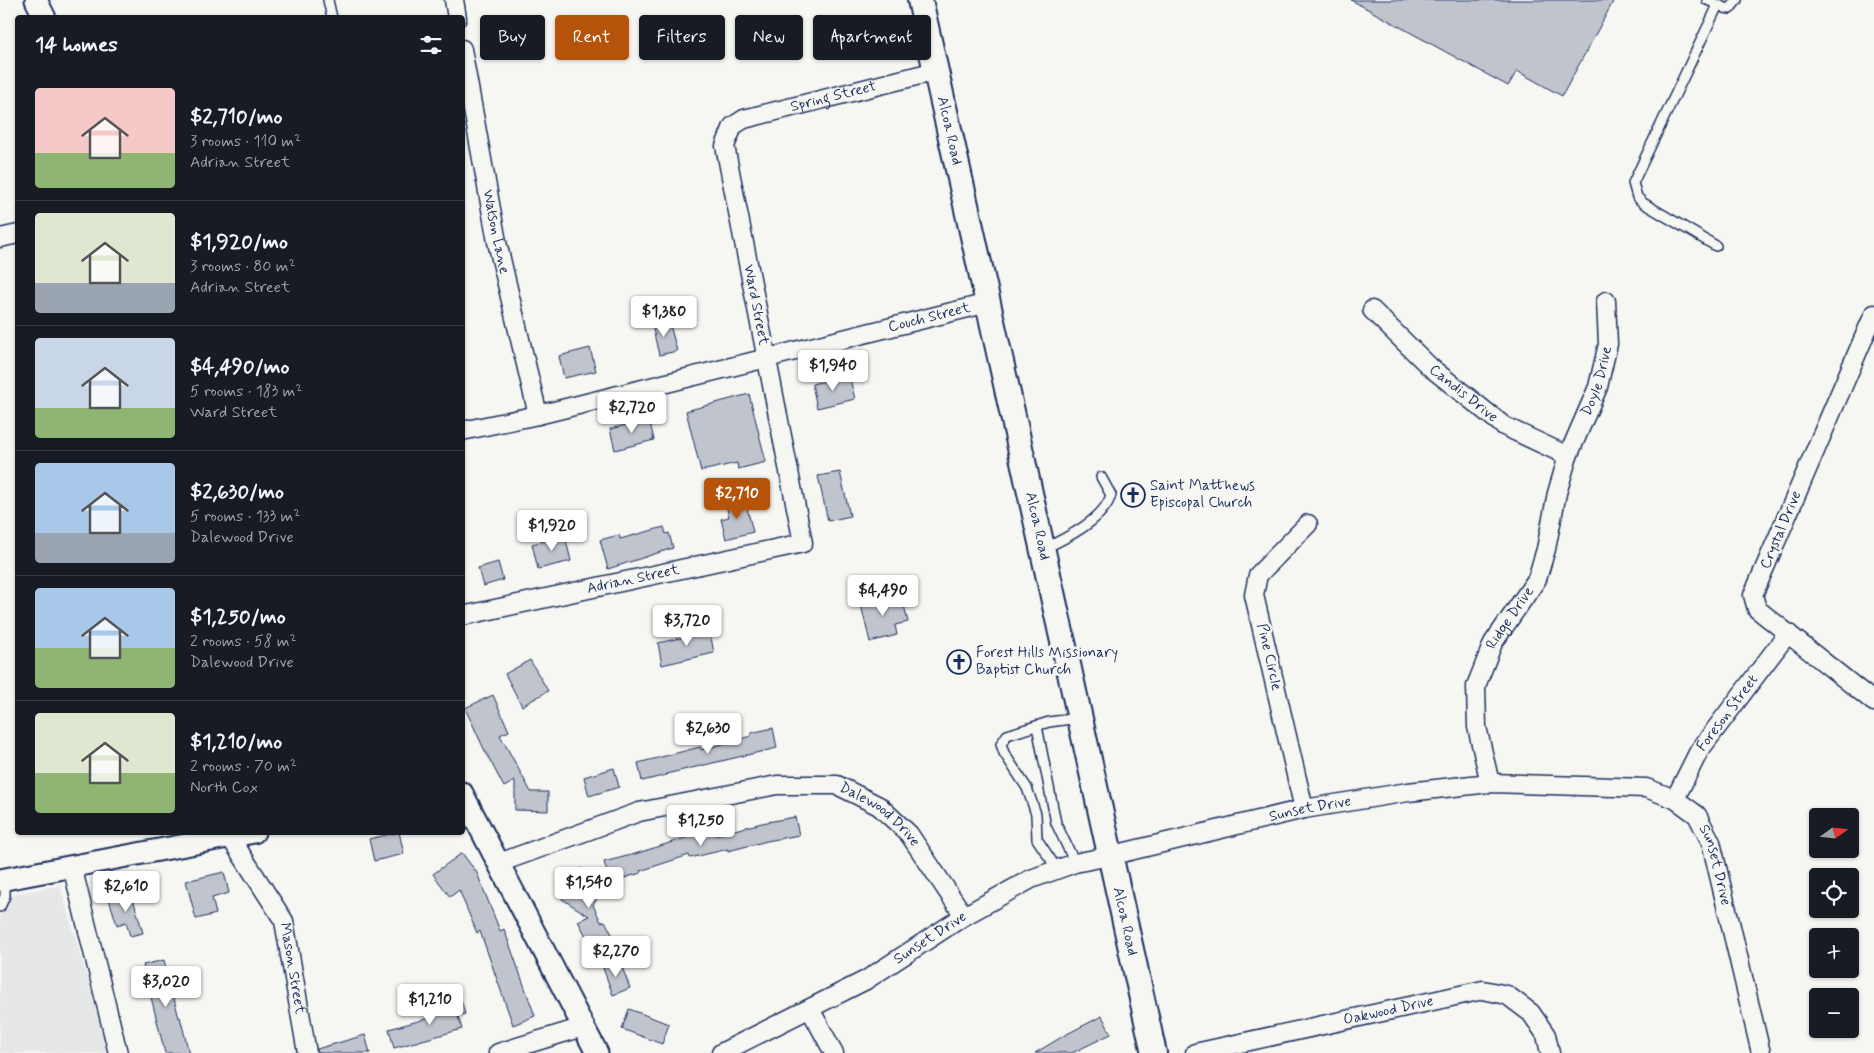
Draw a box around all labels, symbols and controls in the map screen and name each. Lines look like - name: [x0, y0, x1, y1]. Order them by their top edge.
- chip: Buy: [480, 15, 545, 60]
- chip: Rent: [555, 15, 629, 60]
- chip: Filters: [639, 15, 725, 60]
- chip: New: [735, 15, 803, 60]
- chip: Apartment: [813, 15, 931, 60]
- text: 14 homes: [35, 31, 118, 59]
- icon: filters: [417, 31, 445, 59]
- street label: Spring Street: [788, 76, 878, 117]
- street label: Alcoa Road: [932, 95, 967, 167]
- text: $2,710/mo: [190, 103, 283, 131]
- icon: home: [75, 108, 135, 168]
- text: 3 rooms · 110 m²: [190, 131, 301, 152]
- text: Adrian Street: [190, 152, 290, 173]
- street label: Watson Lane: [478, 188, 514, 276]
- text: $1,920/mo: [190, 228, 288, 256]
- icon: home: [75, 233, 135, 293]
- text: 3 rooms · 80 m²: [190, 256, 296, 277]
- street label: Ward Street: [738, 263, 774, 347]
- text: Adrian Street: [190, 277, 290, 298]
- pin: $1,380: [623, 296, 705, 338]
- street label: Couch Street: [886, 298, 973, 337]
- text: $1,380: [642, 301, 686, 322]
- street label: Doyle Drive: [1577, 344, 1617, 419]
- pin: $1,940: [792, 350, 874, 392]
- text: $4,490/mo: [190, 353, 290, 381]
- text: $1,940: [809, 355, 857, 376]
- icon: home: [75, 358, 135, 418]
- street label: Candis Drive: [1425, 360, 1502, 427]
- text: 5 rooms · 183 m²: [190, 381, 302, 402]
- pin: $2,720: [591, 392, 673, 434]
- text: $2,720: [608, 397, 656, 418]
- text: Ward Street: [190, 402, 278, 423]
- place label: Saint Matthews Episcopal Church: [1150, 476, 1255, 513]
- text: $2,630/mo: [190, 478, 284, 506]
- pin: $2,710: [696, 478, 778, 520]
- church icon: Saint Matthews Episcopal Church: [1120, 482, 1146, 508]
- icon: home: [75, 483, 135, 543]
- text: $2,710: [715, 483, 759, 504]
- street label: Crystal Drive: [1756, 488, 1807, 572]
- street label: Alcoa Road: [1020, 490, 1055, 562]
- text: 5 rooms · 133 m²: [190, 506, 300, 527]
- pin: $1,920: [511, 510, 593, 552]
- text: $1,920: [528, 515, 576, 536]
- text: Dalewood Drive: [190, 527, 294, 548]
- street label: Adrian Street: [585, 560, 681, 599]
- pin: $4,490: [842, 574, 924, 617]
- text: $4,490: [858, 580, 908, 601]
- street label: Ridge Drive: [1482, 583, 1539, 652]
- text: $1,250/mo: [190, 603, 286, 631]
- pin: $3,720: [646, 604, 728, 647]
- icon: home: [75, 608, 135, 668]
- text: $3,720: [664, 610, 710, 631]
- street label: Pine Circle: [1252, 622, 1286, 692]
- text: 2 rooms · 58 m²: [190, 631, 296, 652]
- place label: Forest Hills Missionary Baptist Church: [976, 643, 1118, 680]
- church icon: Forest Hills Missionary Baptist Church: [946, 649, 972, 675]
- text: Dalewood Drive: [190, 652, 294, 673]
- street label: Foreson Street: [1692, 670, 1763, 756]
- pin: $2,630: [667, 712, 749, 755]
- text: $2,630: [685, 718, 731, 739]
- text: $1,210/mo: [190, 728, 282, 756]
- icon: home: [75, 733, 135, 793]
- text: 2 rooms · 70 m²: [190, 756, 297, 777]
- text: North Cox: [190, 777, 258, 798]
- street label: Dalewood Drive: [836, 778, 925, 851]
- street label: Sunset Drive: [1267, 791, 1353, 827]
- pin: $1,250: [660, 804, 742, 847]
- north arrow: [1809, 808, 1859, 858]
- map controls: [1809, 808, 1859, 1038]
- text: $1,250: [678, 810, 724, 831]
- street label: Sunset Drive: [1694, 821, 1736, 908]
- pin: $1,540: [548, 866, 630, 909]
- button: locate: [1809, 868, 1859, 918]
- pin: $2,610: [85, 870, 167, 913]
- text: $1,540: [566, 872, 612, 893]
- text: $2,610: [104, 876, 148, 897]
- street label: Alcoa Road: [1108, 885, 1142, 958]
- street label: Sunset Drive: [890, 907, 971, 969]
- street label: Mason Street: [274, 921, 310, 1016]
- button: +: [1809, 928, 1859, 978]
- pin: $2,270: [575, 936, 657, 978]
- text: $2,270: [592, 941, 640, 962]
- pin: $3,020: [125, 966, 207, 1008]
- text: $3,020: [142, 971, 190, 992]
- pin: $1,210: [389, 984, 471, 1026]
- button: −: [1809, 988, 1859, 1038]
- text: $1,210: [408, 989, 452, 1010]
- street label: Oakwood Drive: [1342, 991, 1436, 1030]

